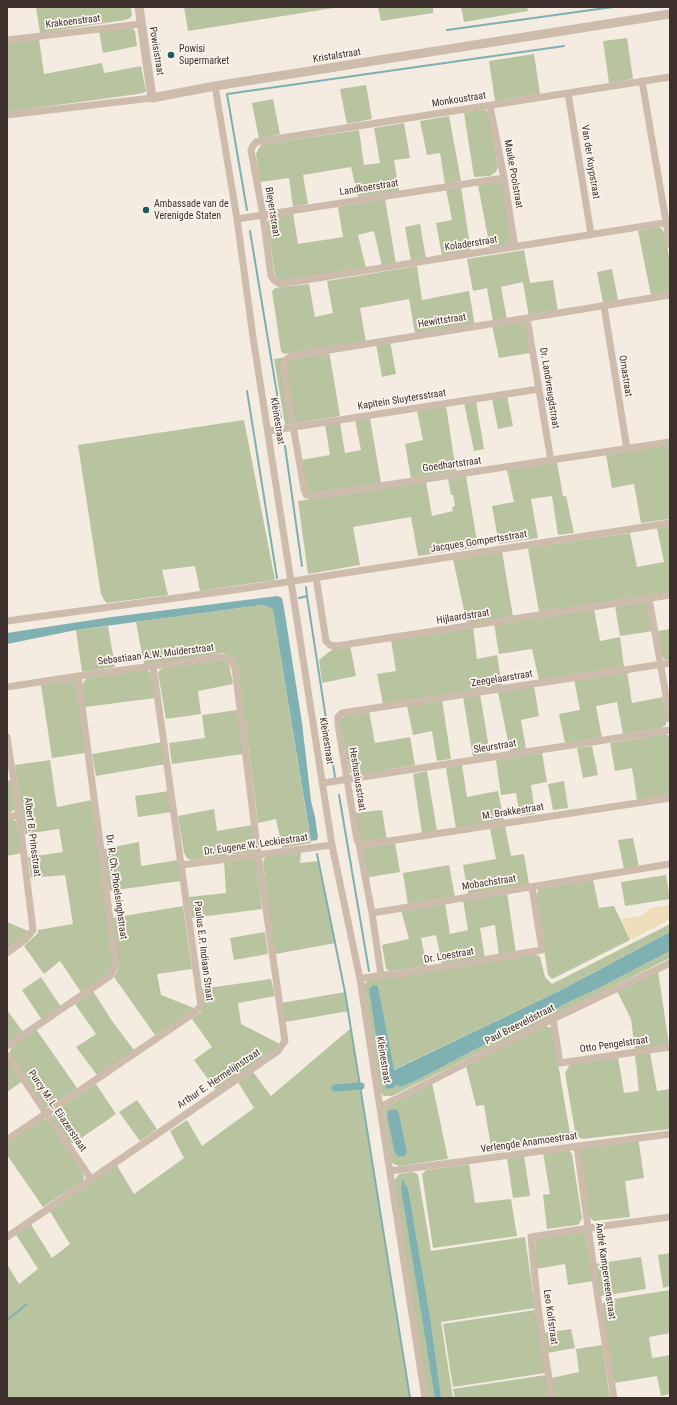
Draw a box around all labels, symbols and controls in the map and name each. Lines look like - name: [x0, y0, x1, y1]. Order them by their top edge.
- street label: Krakoenstraat: [45, 13, 101, 31]
- street label: Powisistraat: [146, 26, 166, 76]
- place label: Powisi Supermarket: [179, 43, 229, 66]
- street label: Kristalstraat: [312, 46, 362, 66]
- marker: Powisi Supermarket: [166, 50, 176, 60]
- street label: Monkoustraat: [431, 90, 487, 110]
- street label: Van der Kuypstraat: [578, 124, 602, 200]
- street label: Mauke Poolstraat: [501, 139, 525, 209]
- street label: Landkoerstraat: [339, 177, 399, 199]
- street label: Bleyertstraat: [262, 186, 282, 238]
- place label: Ambassade van de Verenigde Staten: [154, 198, 229, 222]
- marker: Ambassade van de Verenigde Staten: [141, 205, 151, 215]
- street label: Koladerstraat: [444, 234, 498, 254]
- street label: Hewittstraat: [417, 311, 467, 331]
- street label: Dr. Landvreugdstraat: [537, 347, 561, 429]
- street label: Ornastraat: [616, 355, 634, 397]
- street label: Kapitein Sluytersstraat: [357, 387, 447, 413]
- street label: Kleinestraat: [267, 397, 287, 445]
- street label: Goedhartstraat: [422, 455, 482, 475]
- street label: Jacques Gompertsstraat: [430, 528, 528, 556]
- street label: Hijlaardstraat: [436, 607, 490, 627]
- street label: Sebastiaan A.W. Mulderstraat: [97, 642, 215, 668]
- street label: Zeegelaarstraat: [470, 668, 534, 690]
- street label: Kleinestraat: [316, 717, 336, 765]
- street label: Sleurstraat: [473, 738, 517, 756]
- street label: Heshusiusstraat: [346, 746, 368, 812]
- street label: Albert B. Prinsstraat: [21, 797, 43, 877]
- street label: M. Brakkestraat: [481, 801, 545, 823]
- street label: Dr. Eugene W. Leckiestraat: [203, 832, 309, 858]
- street label: Dr. R. Ch. Phoelsinghstraat: [103, 834, 129, 940]
- street label: Mobachstraat: [461, 873, 517, 893]
- street label: Paulus E.P. Indiaan Straat: [191, 900, 215, 1002]
- street label: Dr. Loestraat: [423, 946, 475, 966]
- street label: Paul Breeveldstraat: [483, 1002, 557, 1048]
- street label: Otto Pengelstraat: [579, 1034, 649, 1056]
- street label: Kleinestraat: [373, 1036, 393, 1084]
- street label: Arthur E. Hermelijnstraat: [175, 1047, 263, 1111]
- street label: Purcy M. L. Eliazerstraat: [25, 1068, 89, 1154]
- street label: Verlengde Anamoestraat: [480, 1130, 578, 1156]
- street label: André Kamperveenstraat: [592, 1222, 618, 1320]
- street label: Leo Kolfstraat: [540, 1289, 560, 1345]

